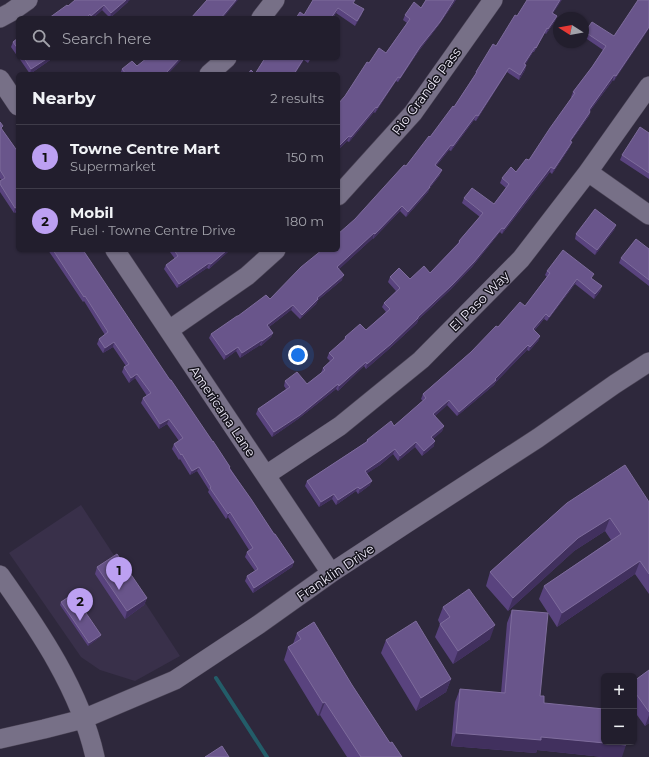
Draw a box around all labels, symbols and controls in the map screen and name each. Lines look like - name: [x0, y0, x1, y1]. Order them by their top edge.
- north arrow: [553, 12, 589, 48]
- search box: [16, 16, 340, 60]
- icon: search: [30, 27, 52, 49]
- text: Search here: [62, 29, 151, 48]
- street label: Rio Grande Pass: [388, 44, 464, 138]
- text: Nearby: [32, 88, 96, 108]
- text: 2 results: [270, 90, 324, 106]
- text: Towne Centre Mart: [70, 139, 220, 158]
- text: 1: [42, 149, 48, 165]
- text: 150 m: [286, 149, 324, 165]
- text: Supermarket: [70, 158, 156, 174]
- text: Mobil: [70, 203, 114, 222]
- text: 2: [41, 213, 49, 229]
- text: 180 m: [285, 213, 324, 229]
- text: Fuel · Towne Centre Drive: [70, 222, 236, 238]
- street label: El Paso Way: [446, 267, 513, 334]
- your location: [288, 345, 308, 365]
- street label: Americana Lane: [187, 362, 259, 460]
- street label: Franklin Drive: [293, 540, 377, 604]
- pin: 1: [106, 557, 132, 590]
- pin: 2: [67, 588, 93, 621]
- map controls: [601, 673, 637, 745]
- button: +: [601, 673, 637, 709]
- button: −: [601, 709, 637, 745]

